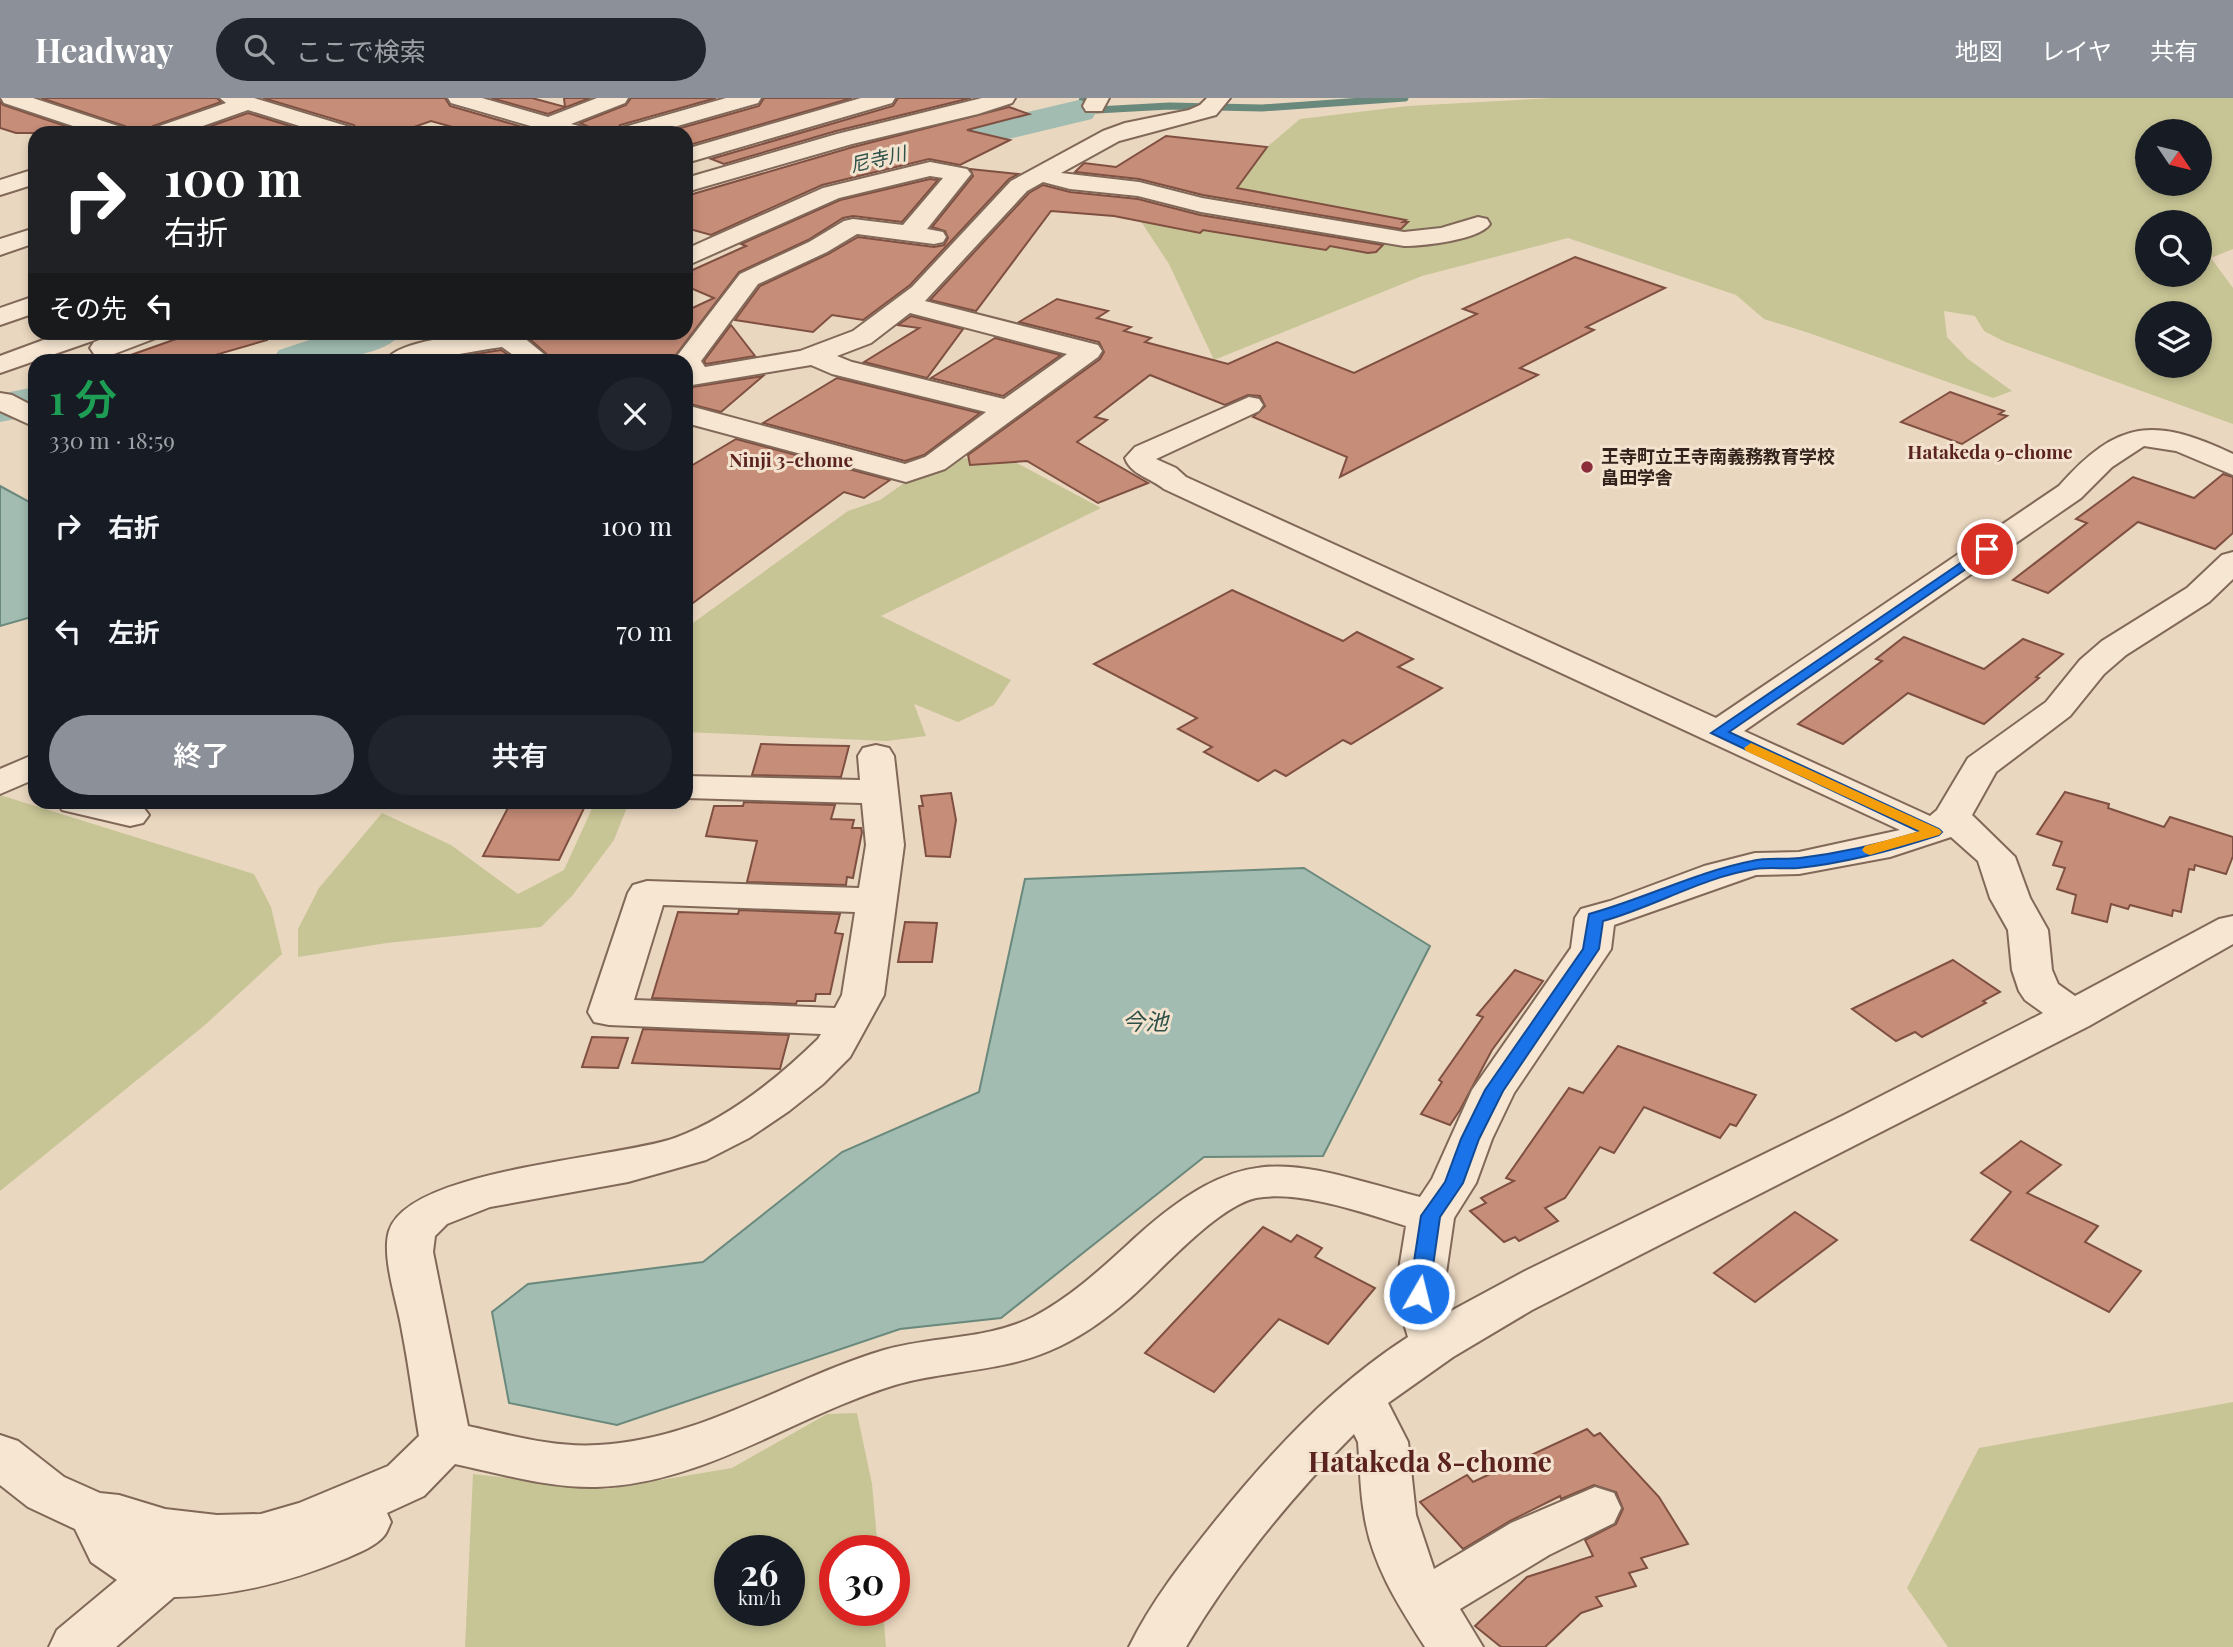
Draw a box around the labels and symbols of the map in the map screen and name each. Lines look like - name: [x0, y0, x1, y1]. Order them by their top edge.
- north arrow: [2135, 119, 2212, 196]
- water label: 尼寺川: [847, 138, 910, 177]
- district label: Hatakeda 9-chome: [1907, 438, 2073, 464]
- place label: 王寺町立王寺南義務教育学校 畠田学舎: [1601, 444, 1835, 489]
- district label: Ninji 3-chome: [729, 446, 853, 472]
- marker: 王寺町立王寺南義務教育学校 畠田学舎: [1579, 459, 1595, 475]
- pin: [1957, 519, 2017, 579]
- water label: 今池: [1122, 1005, 1170, 1036]
- position arrow: [1382, 1257, 1456, 1331]
- district label: Hatakeda 8-chome: [1308, 1442, 1552, 1479]
- speed limit sign: 30: [819, 1535, 910, 1626]

